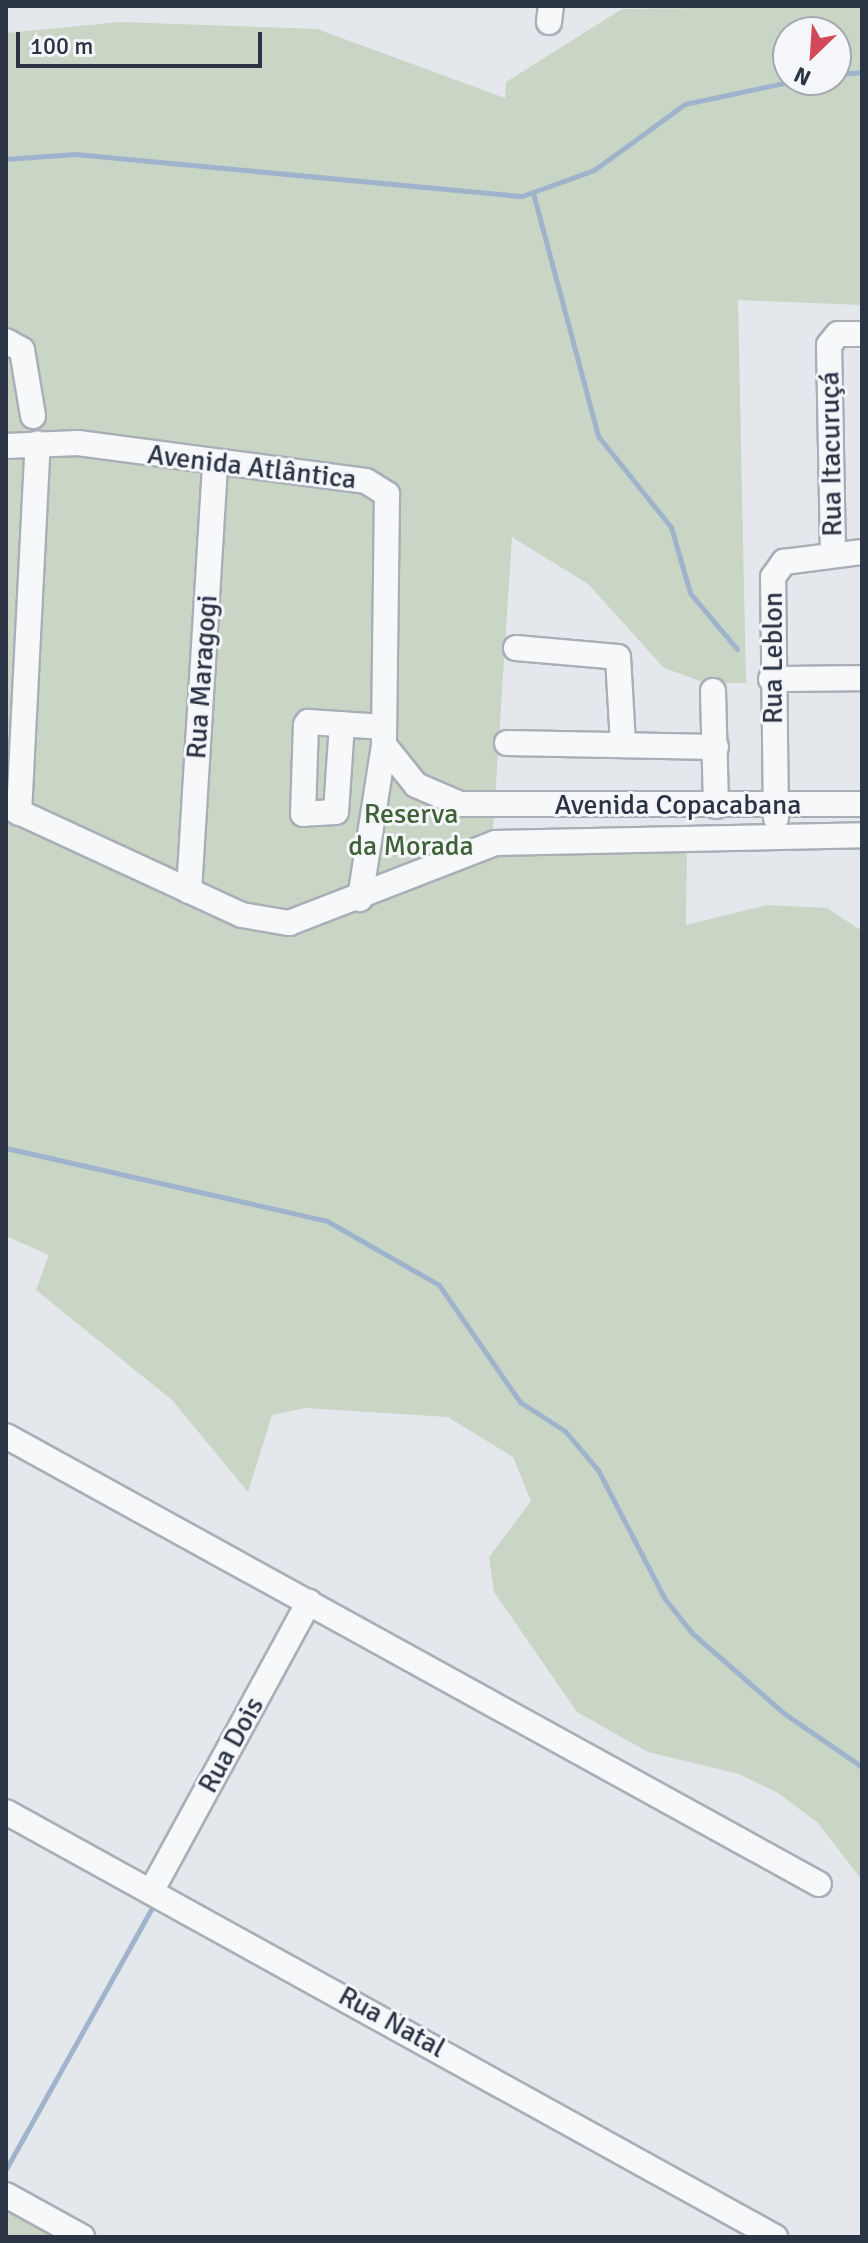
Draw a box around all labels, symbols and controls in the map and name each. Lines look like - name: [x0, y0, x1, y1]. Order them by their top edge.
- scale bar: [20, 16, 266, 66]
- north arrow: [772, 16, 852, 96]
- text: 100 m: [30, 31, 93, 61]
- text: N: [790, 61, 815, 92]
- street label: Rua Itacuruçá: [813, 371, 849, 537]
- street label: Avenida Atlântica: [146, 438, 358, 496]
- street label: Rua Leblon: [756, 592, 790, 724]
- street label: Rua Maragogi: [180, 594, 224, 760]
- street label: Avenida Copacabana: [554, 788, 802, 822]
- park label: Reserva da Morada: [348, 797, 474, 863]
- street label: Rua Dois: [191, 1691, 271, 1799]
- street label: Rua Natal: [333, 1979, 451, 2065]

